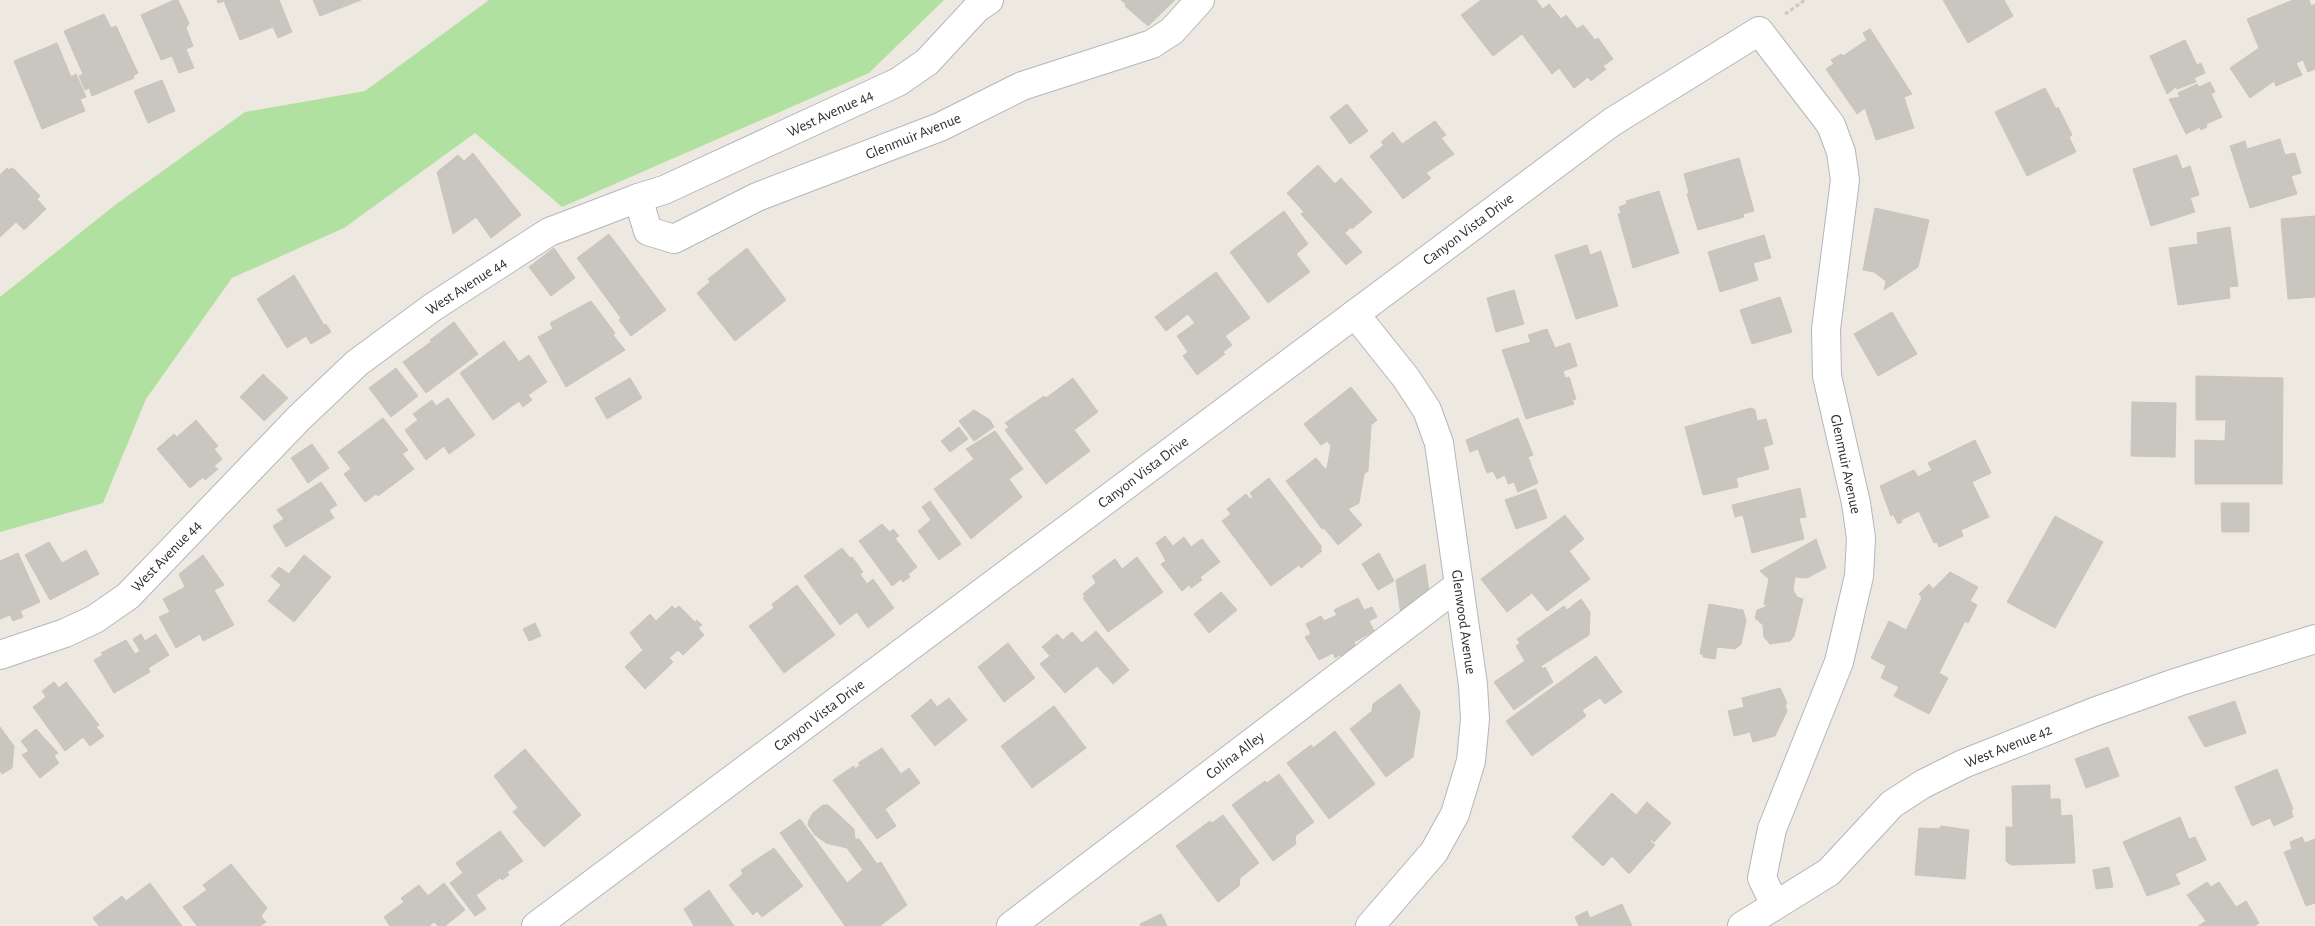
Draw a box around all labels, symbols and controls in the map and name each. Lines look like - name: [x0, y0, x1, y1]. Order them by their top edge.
- street label: West Avenue 44: [785, 87, 876, 140]
- street label: Glenmuir Avenue: [863, 110, 963, 162]
- street label: Canyon Vista Drive: [1420, 191, 1516, 268]
- street label: West Avenue 44: [423, 255, 509, 318]
- street label: Glenmuir Avenue: [1828, 413, 1863, 515]
- street label: Canyon Vista Drive: [1095, 434, 1191, 511]
- street label: West Avenue 44: [129, 518, 204, 595]
- street label: Glenwood Avenue: [1449, 569, 1478, 675]
- street label: Canyon Vista Drive: [771, 677, 867, 754]
- street label: West Avenue 42: [1962, 722, 2054, 771]
- street label: Colina Alley: [1203, 728, 1268, 782]

